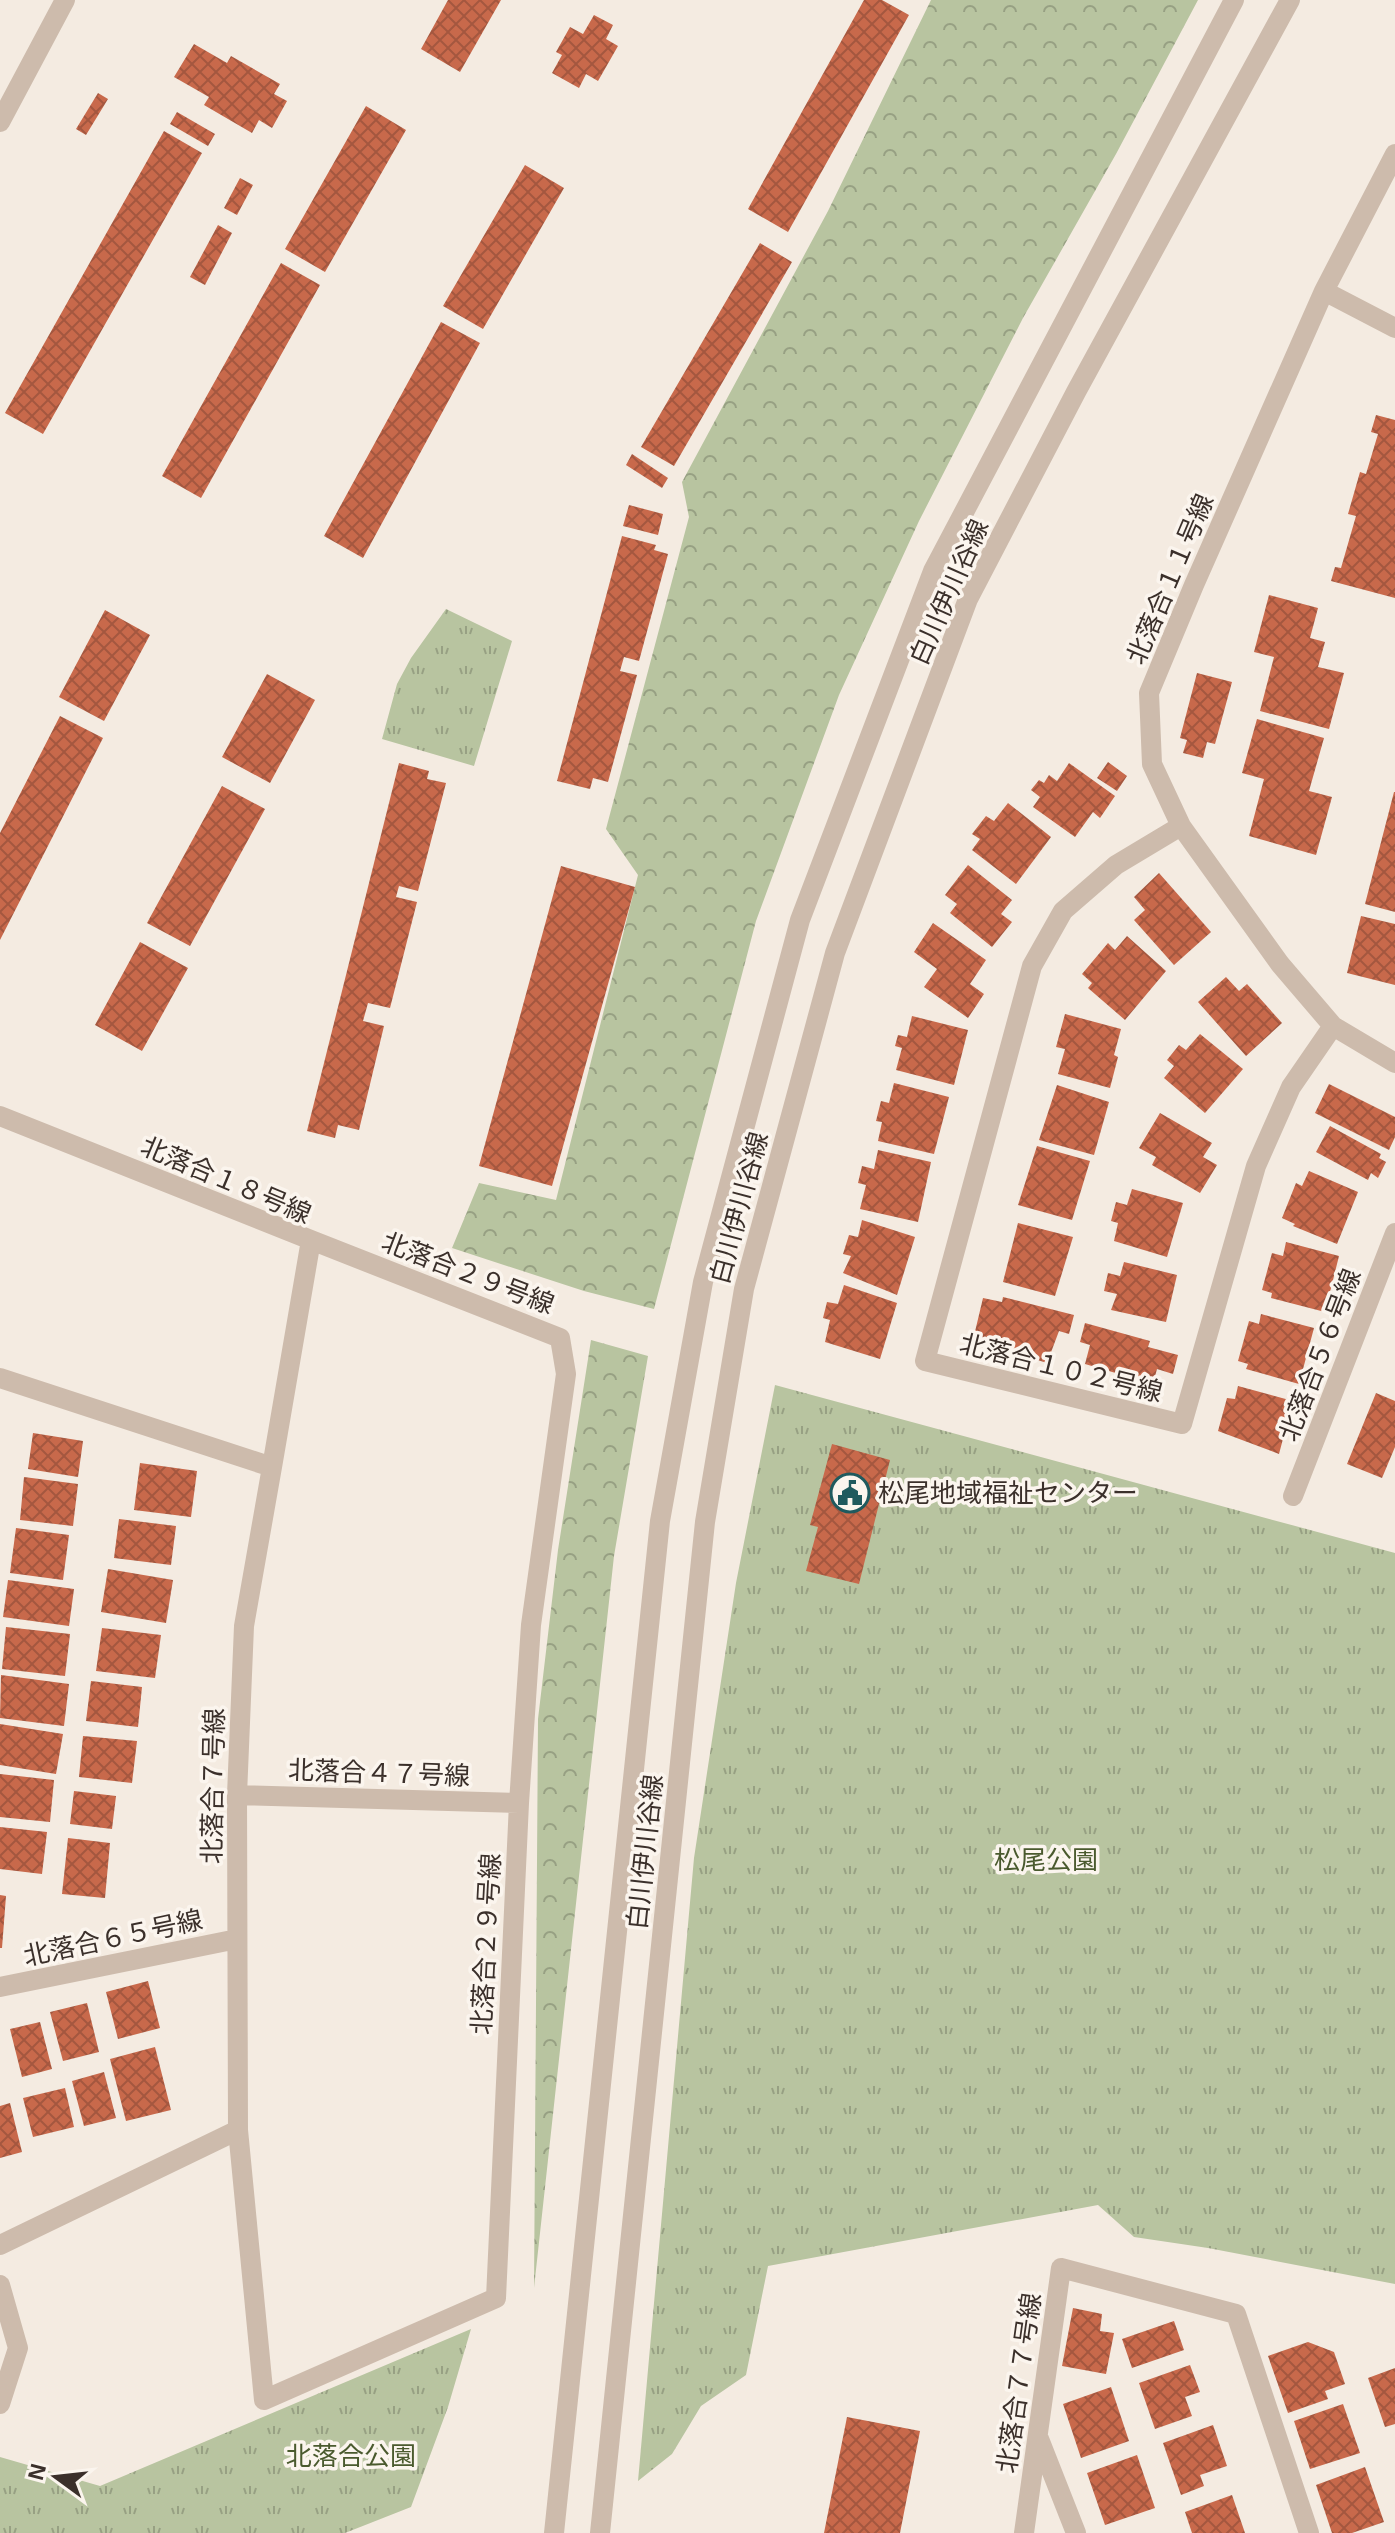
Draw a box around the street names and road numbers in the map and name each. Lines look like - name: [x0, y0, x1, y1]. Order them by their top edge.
- street label: 北落合１１号線: [1121, 489, 1219, 669]
- street label: 白川伊川谷線: [904, 515, 994, 669]
- street label: 白川伊川谷線: [704, 1129, 774, 1287]
- street label: 北落合１８号線: [136, 1131, 316, 1229]
- street label: 北落合２９号線: [378, 1226, 558, 1320]
- street label: 北落合５６号線: [1273, 1265, 1367, 1445]
- street label: 北落合１０２号線: [956, 1328, 1166, 1408]
- street label: 北落合７号線: [197, 1708, 229, 1864]
- street label: 北落合４７号線: [288, 1755, 470, 1791]
- street label: 白川伊川谷線: [622, 1773, 668, 1931]
- street label: 北落合２９号線: [466, 1852, 506, 2036]
- street label: 北落合６５号線: [21, 1904, 205, 1972]
- street label: 北落合７７号線: [991, 2291, 1047, 2475]

